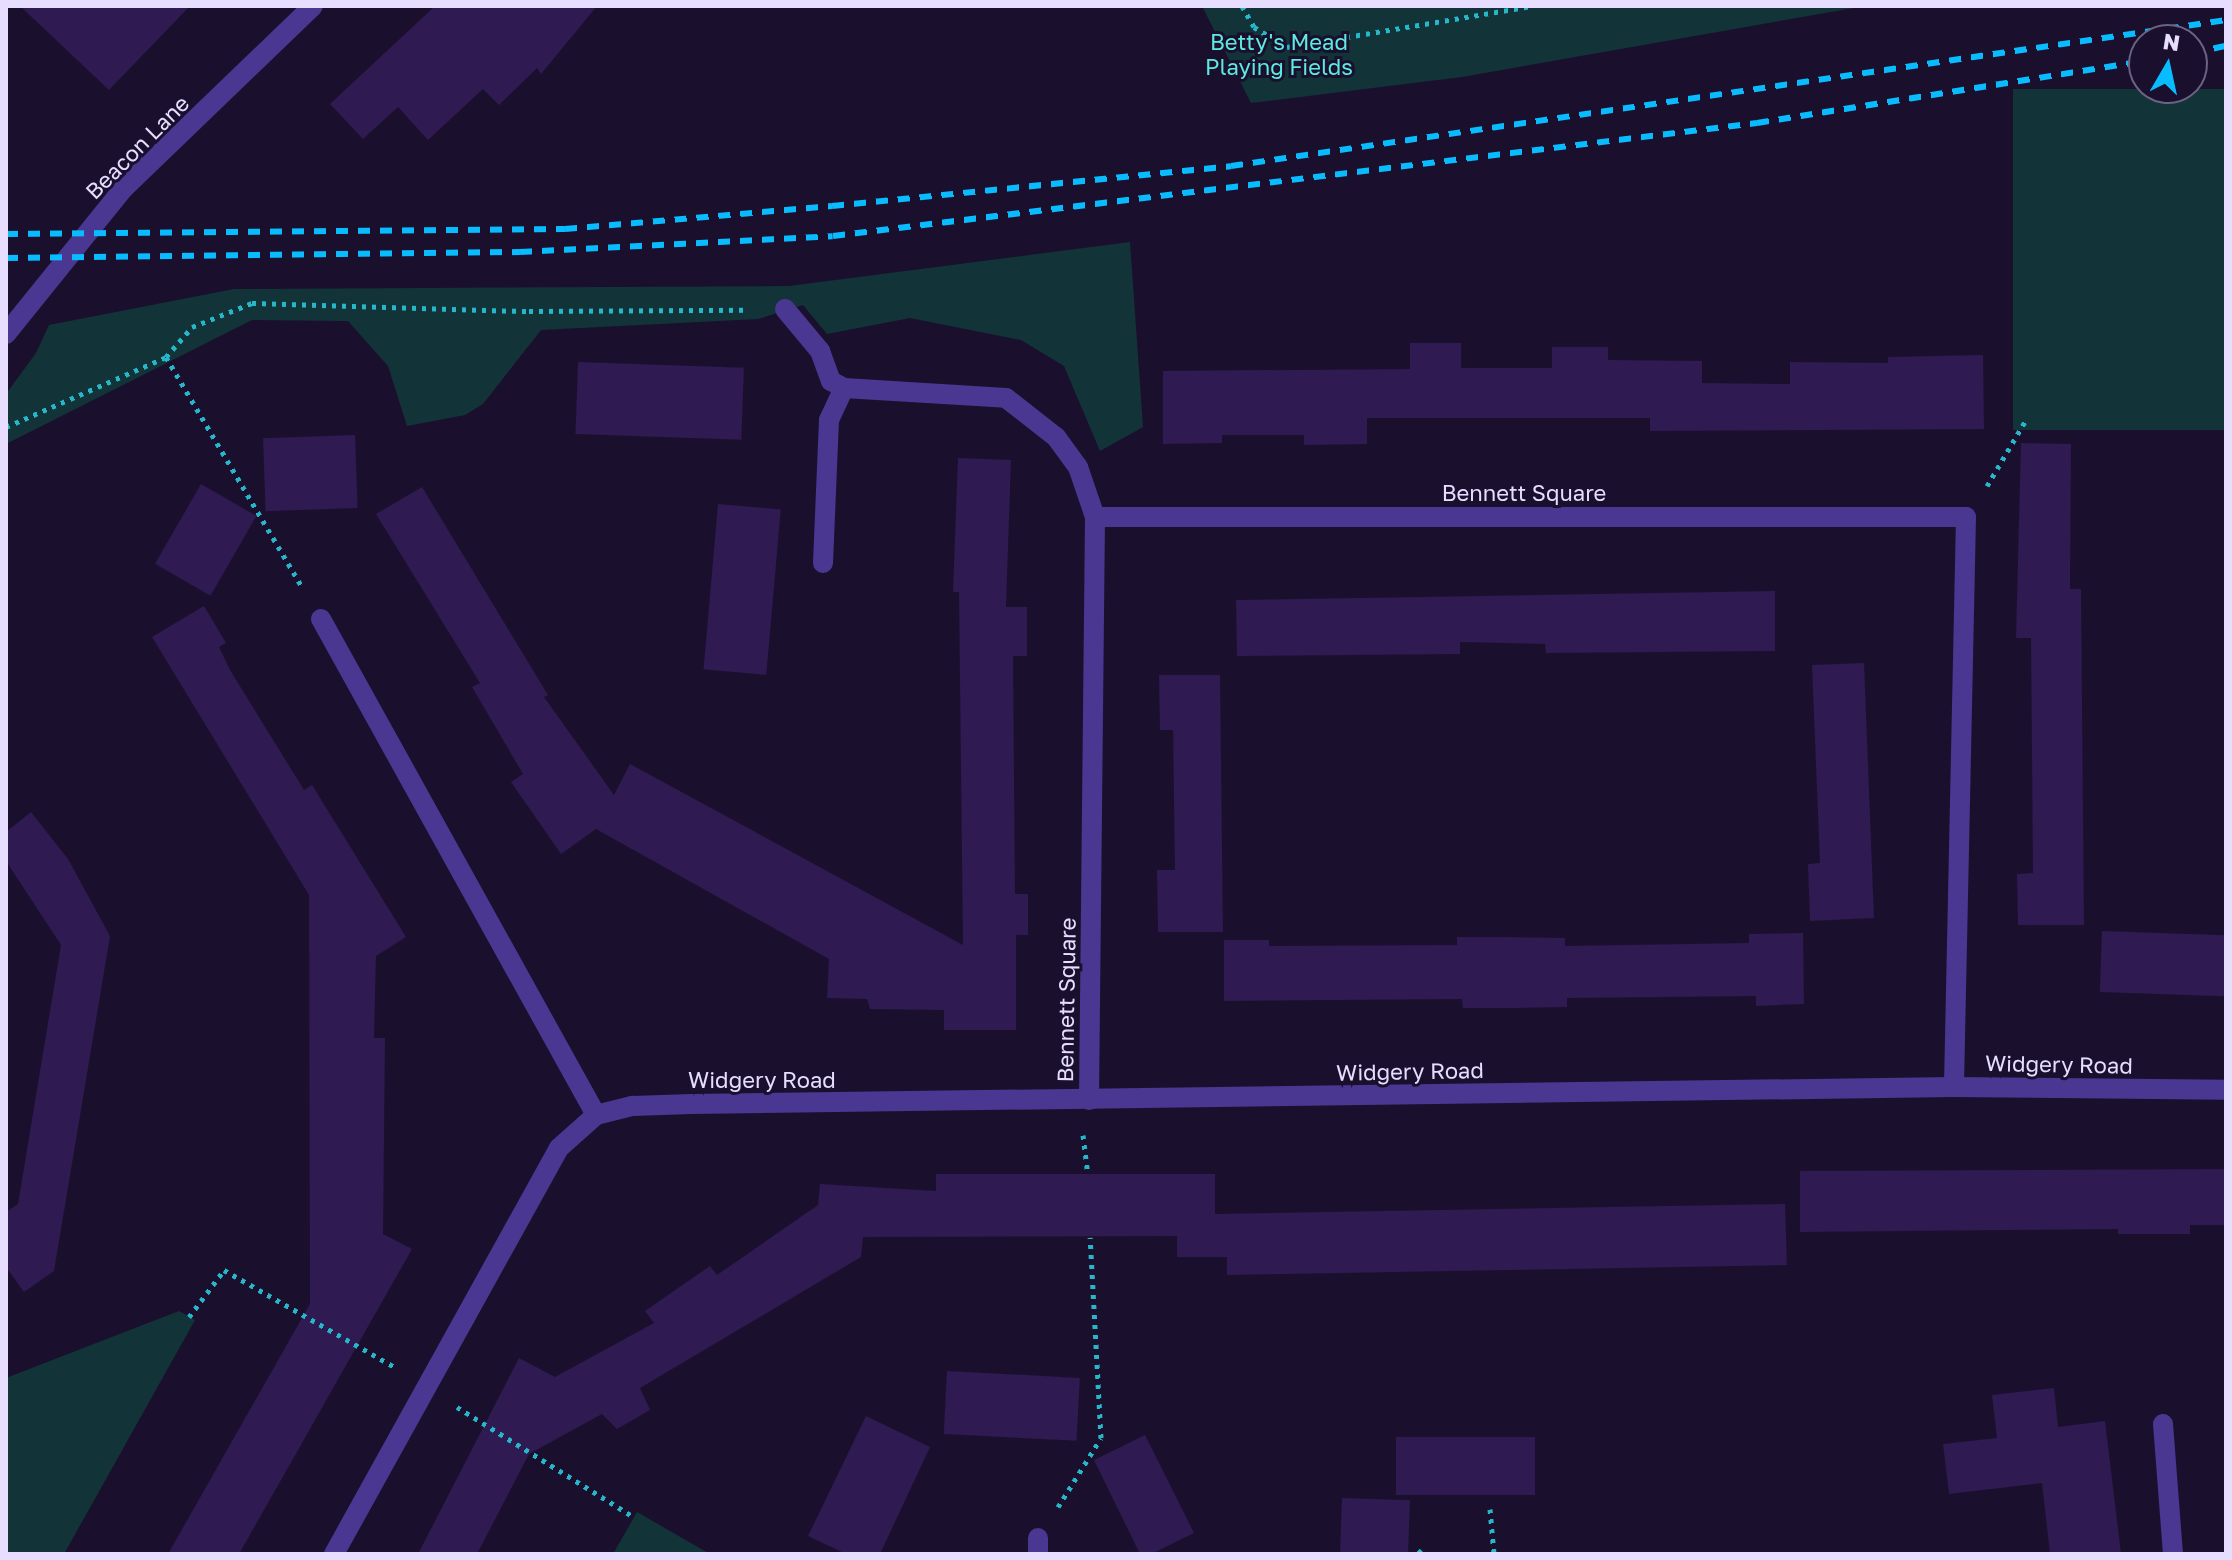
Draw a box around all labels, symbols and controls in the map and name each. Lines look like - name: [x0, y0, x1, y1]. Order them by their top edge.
- north arrow: [2128, 24, 2208, 104]
- text: N: [2161, 27, 2182, 56]
- park label: Betty's Mead Playing Fields: [1205, 28, 1353, 80]
- street label: Beacon Lane: [80, 90, 194, 204]
- street label: Bennett Square: [1442, 480, 1606, 506]
- street label: Bennett Square: [1051, 917, 1081, 1083]
- street label: Widgery Road: [1985, 1050, 2133, 1078]
- street label: Widgery Road: [1336, 1057, 1484, 1085]
- street label: Widgery Road: [688, 1067, 836, 1093]

